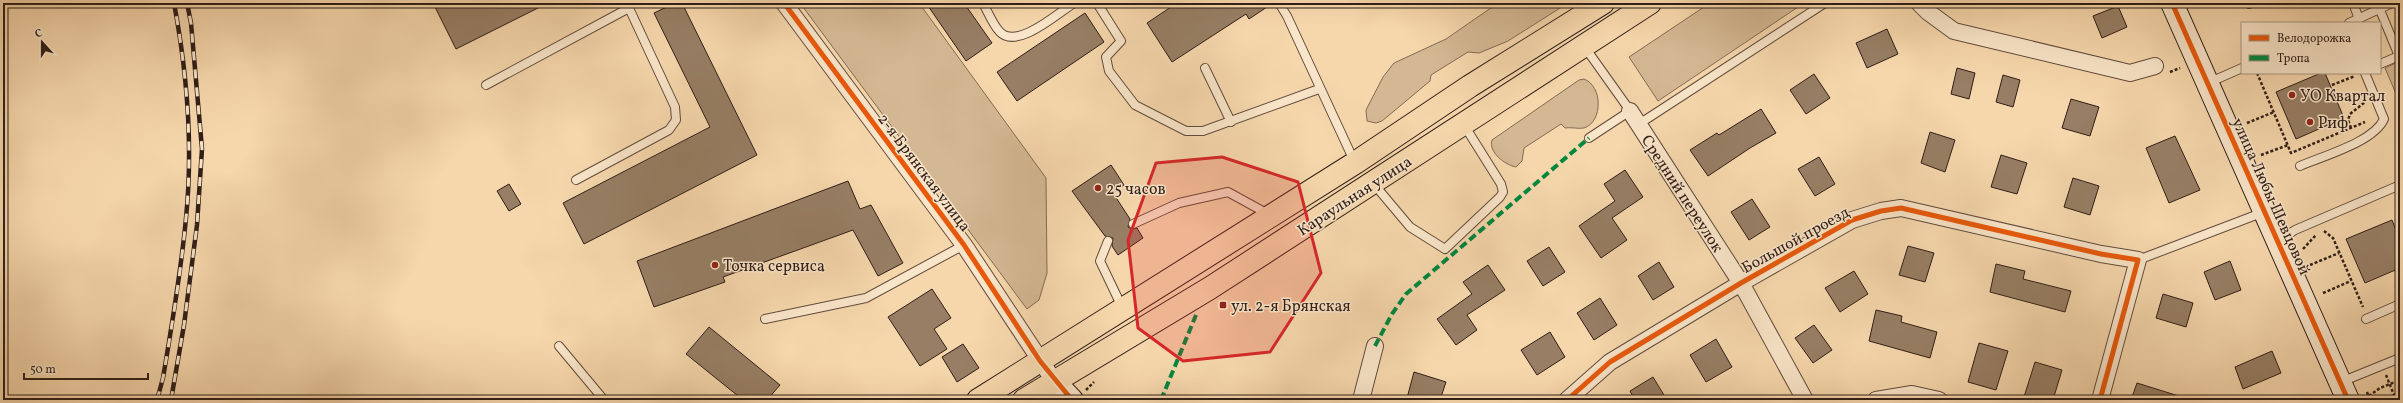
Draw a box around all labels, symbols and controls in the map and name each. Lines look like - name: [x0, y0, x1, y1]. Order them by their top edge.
- north arrow: [22, 22, 62, 62]
- legend: [2241, 22, 2381, 74]
- text: С: [33, 26, 45, 42]
- text: Велодорожка: [2277, 31, 2351, 47]
- text: Тропа: [2277, 51, 2310, 67]
- place label: УО Квартал: [2300, 86, 2386, 108]
- marker: УО Квартал: [2287, 90, 2297, 100]
- street label: 2-я Брянская улица: [872, 109, 975, 237]
- place label: Риф: [2318, 113, 2348, 135]
- street label: улица Любы Шевцовой: [2225, 115, 2315, 279]
- marker: Риф: [2305, 117, 2315, 127]
- street label: Средний переулок: [1635, 131, 1728, 258]
- street label: Караульная улица: [1293, 151, 1417, 242]
- place label: 25 часов: [1106, 179, 1166, 201]
- marker: 25 часов: [1093, 183, 1103, 193]
- street label: Большой проезд: [1738, 202, 1854, 280]
- place label: Точка сервиса: [723, 256, 825, 278]
- marker: Точка сервиса: [710, 260, 720, 270]
- place label: ул. 2-я Брянская: [1231, 296, 1351, 318]
- marker: ул. 2-я Брянская: [1218, 300, 1228, 310]
- scale bar: [24, 355, 148, 381]
- text: 50 m: [30, 362, 56, 378]

